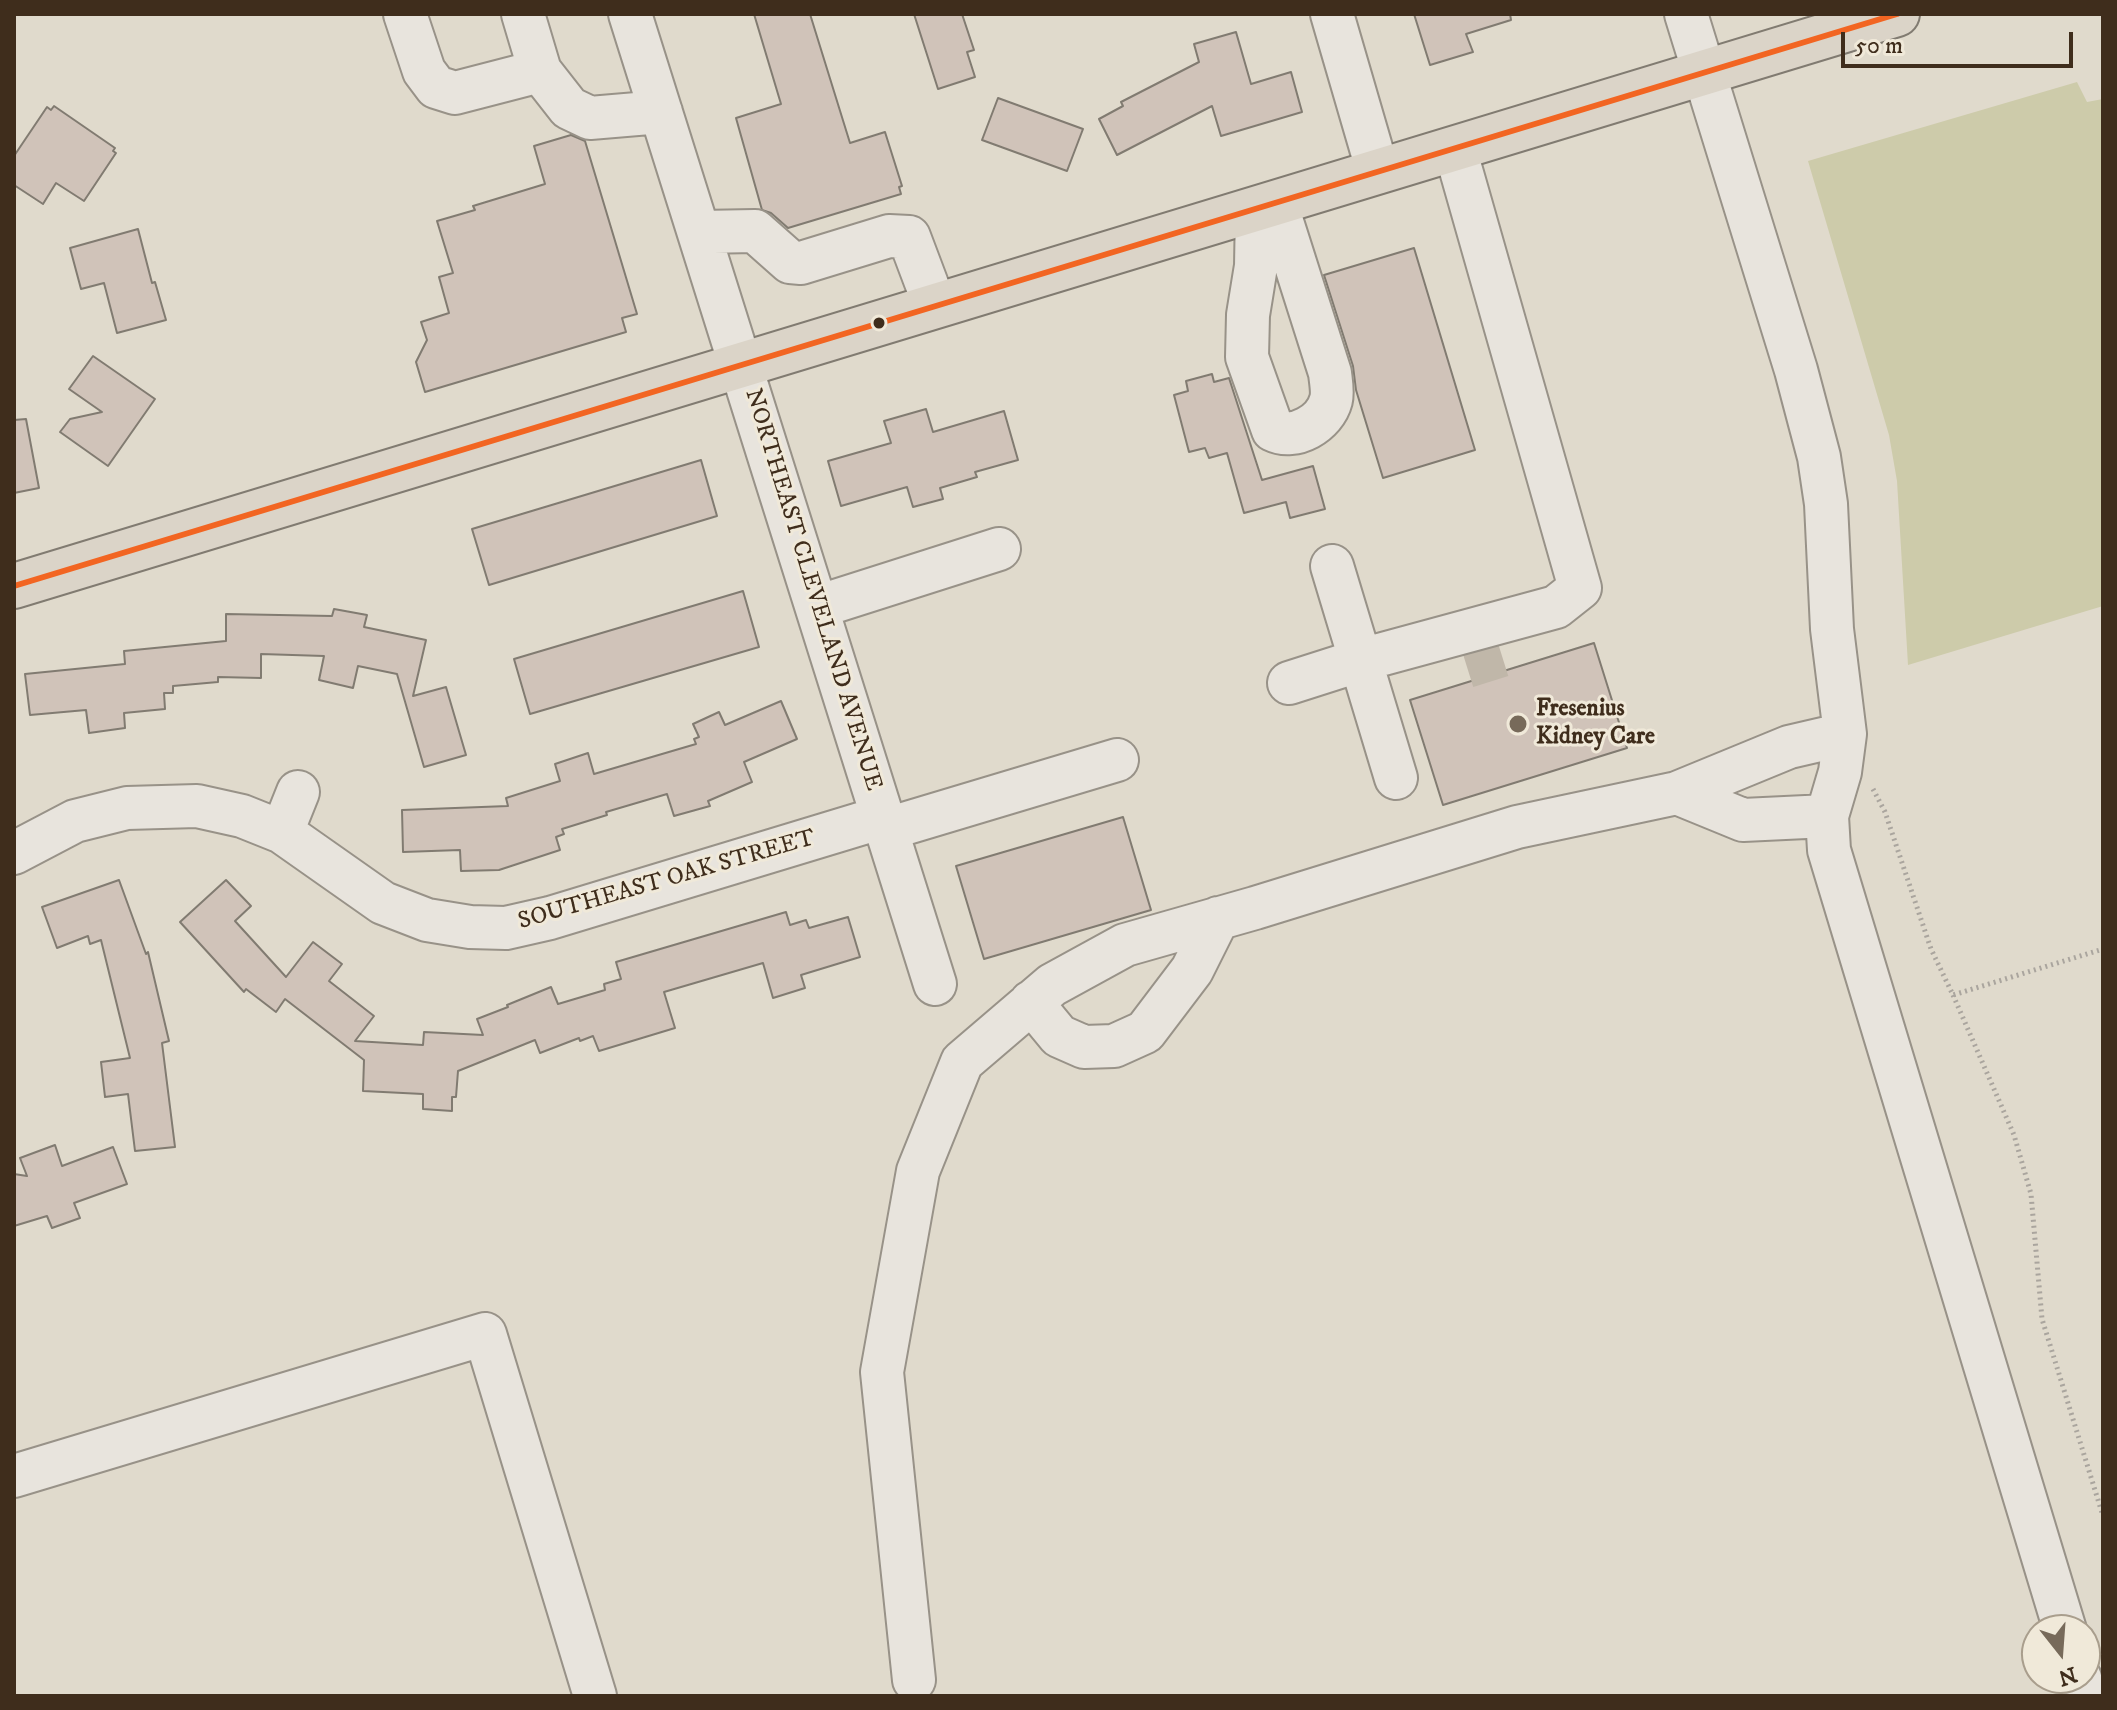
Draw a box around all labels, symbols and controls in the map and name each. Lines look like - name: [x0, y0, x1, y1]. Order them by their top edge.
- scale bar: [1845, 16, 2077, 66]
- text: 50 m: [1855, 31, 1903, 61]
- unlabelled marker: [871, 315, 887, 331]
- street label: NORTHEAST CLEVELAND AVENUE: [737, 385, 887, 795]
- place label: Fresenius Kidney Care: [1536, 696, 1655, 752]
- marker: Fresenius Kidney Care: [1507, 713, 1529, 735]
- street label: SOUTHEAST OAK STREET: [515, 825, 819, 937]
- north arrow: [2021, 1614, 2101, 1694]
- text: N: [2055, 1660, 2080, 1691]

